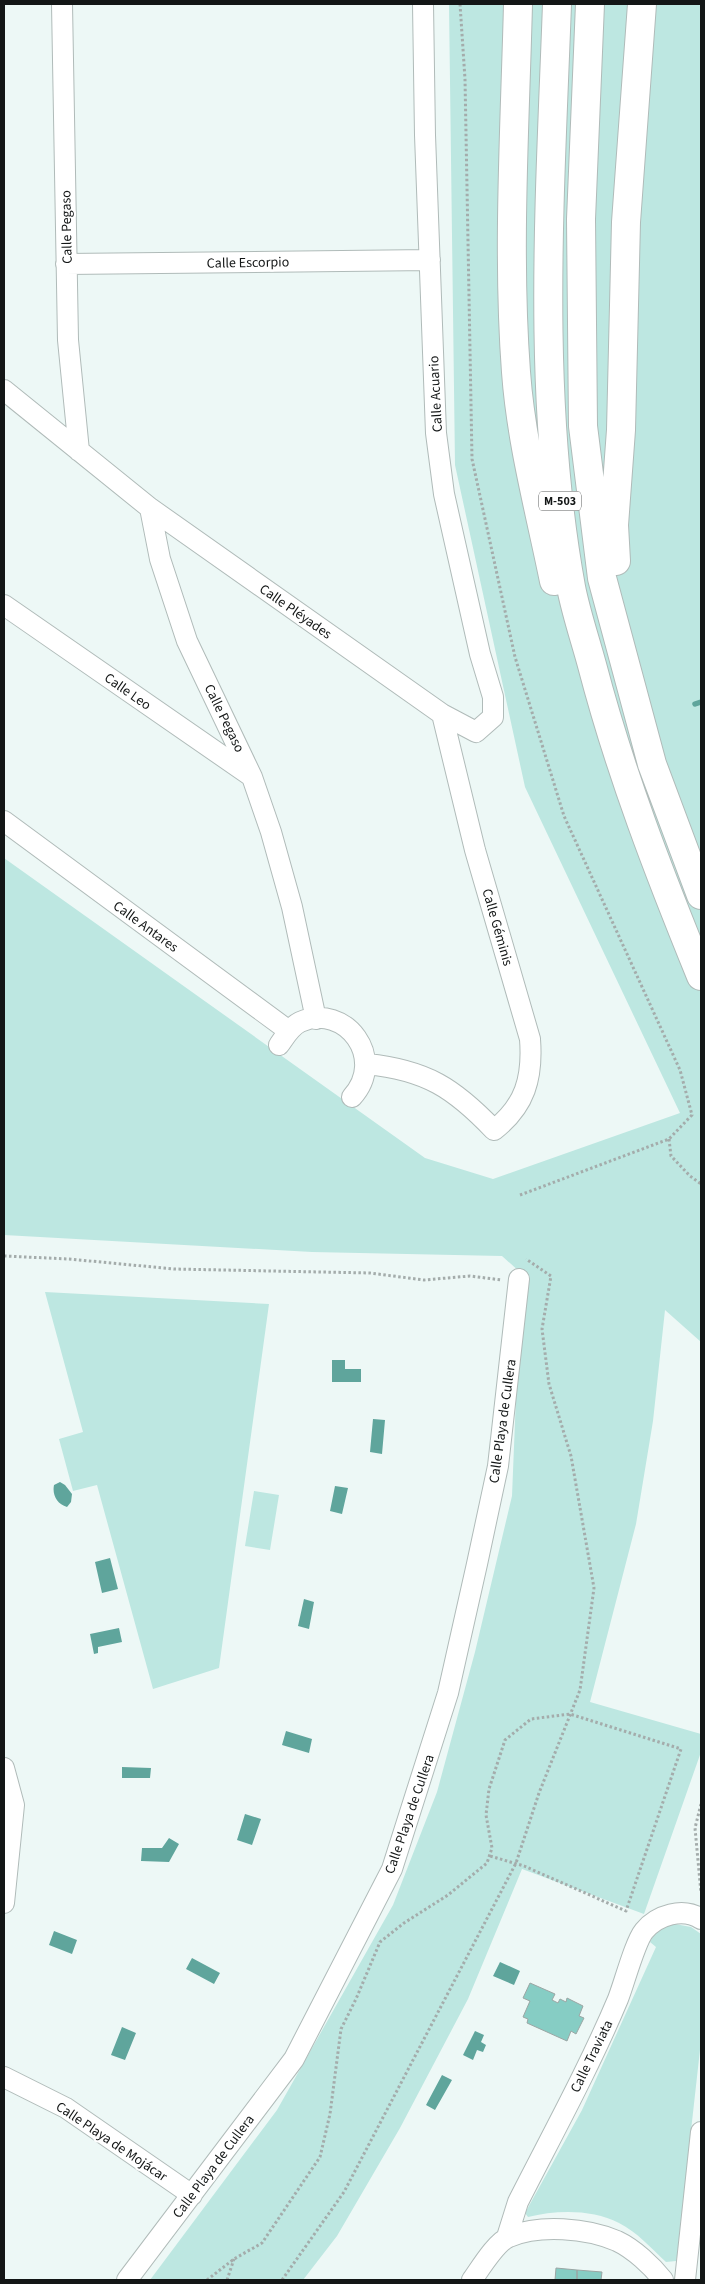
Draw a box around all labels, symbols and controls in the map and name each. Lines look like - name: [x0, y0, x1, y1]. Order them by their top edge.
- street label: Calle Pegaso: [56, 190, 78, 264]
- street label: Calle Escorpio: [207, 252, 289, 274]
- street label: Calle Acuario: [424, 355, 448, 433]
- road number: M-503: [539, 492, 581, 511]
- street label: Calle Pléyades: [255, 579, 336, 644]
- street label: Calle Leo: [100, 668, 155, 715]
- street label: Calle Pegaso: [199, 681, 249, 756]
- street label: Calle Géminis: [476, 886, 518, 968]
- street label: Calle Antares: [109, 896, 182, 957]
- street label: Calle Playa de Cullera: [484, 1358, 522, 1485]
- street label: Calle Playa de Cullera: [380, 1752, 440, 1877]
- street label: Calle Traviata: [566, 2017, 618, 2096]
- street label: Calle Playa de Mojácar: [52, 2097, 171, 2187]
- street label: Calle Playa de Cullera: [168, 2111, 259, 2223]

